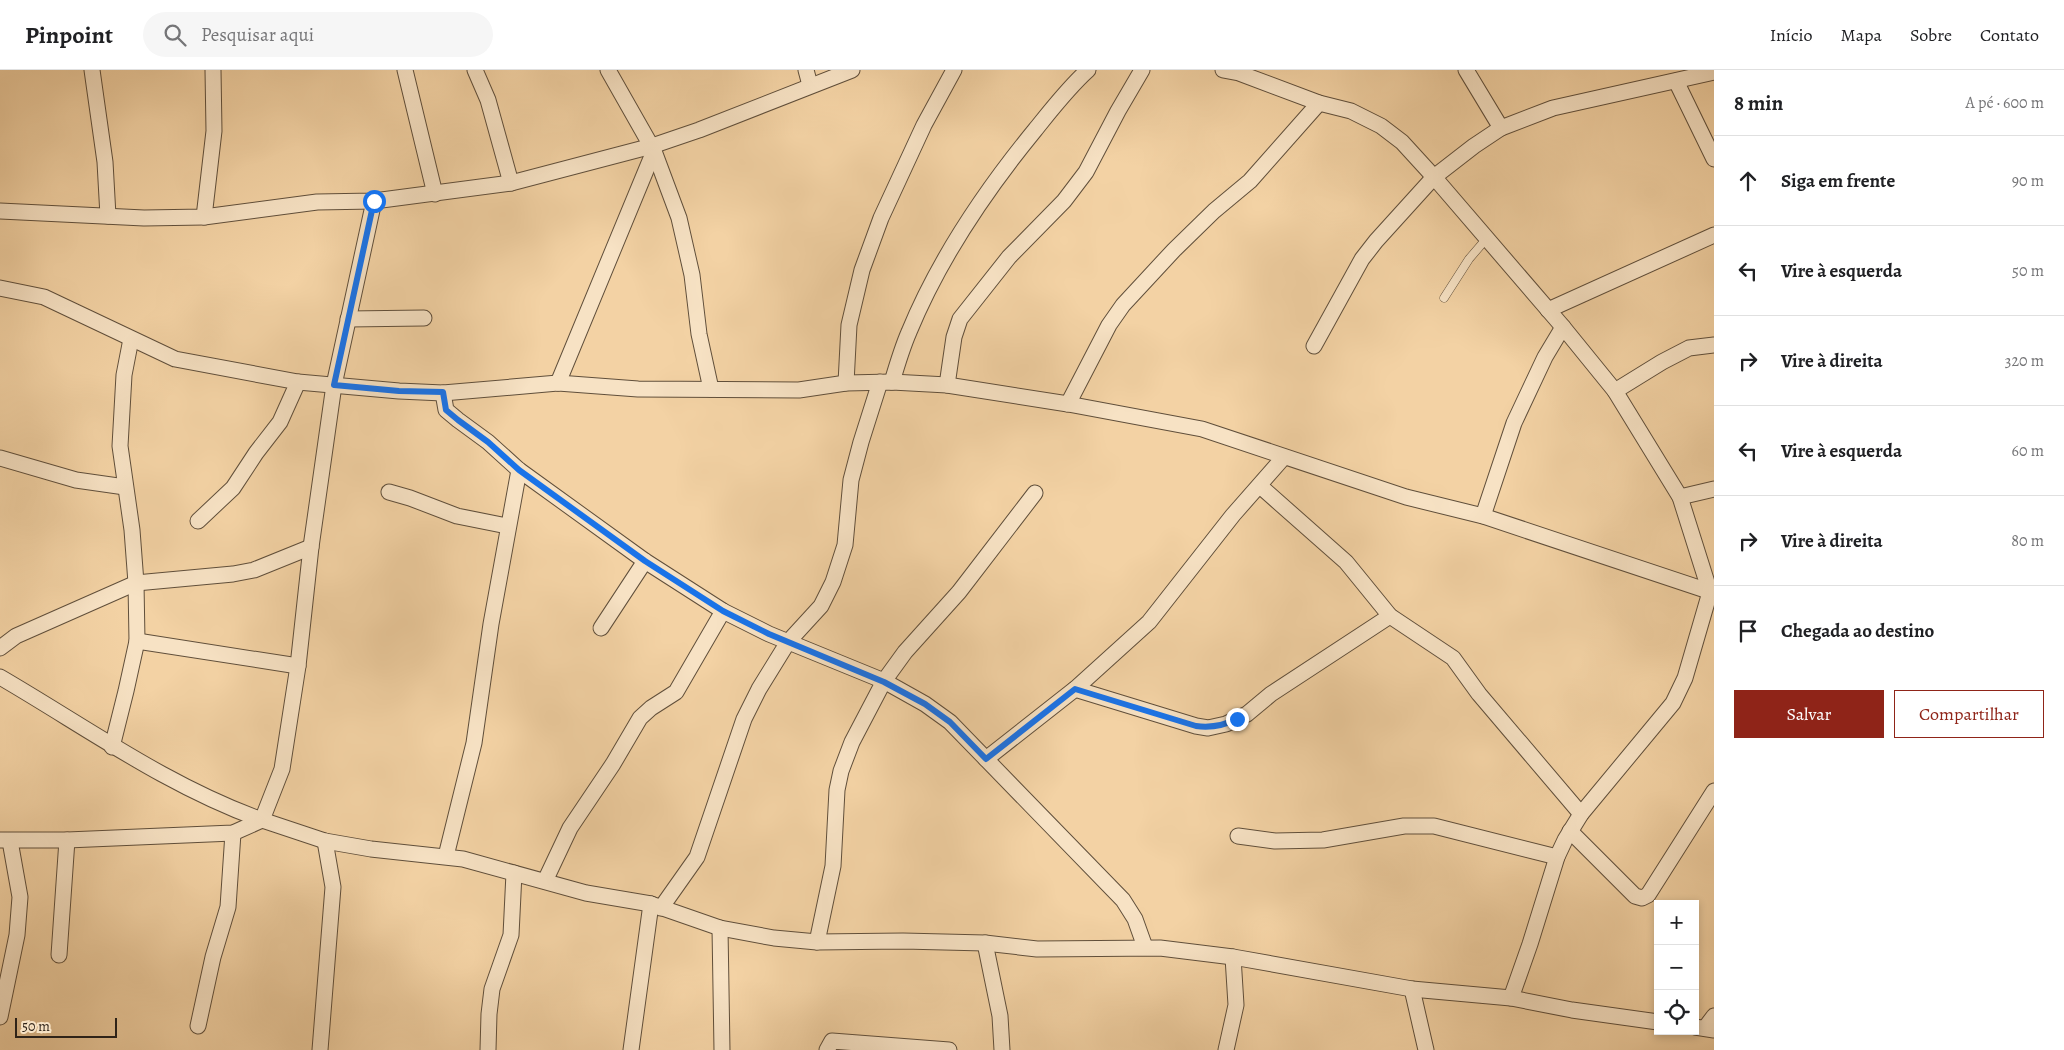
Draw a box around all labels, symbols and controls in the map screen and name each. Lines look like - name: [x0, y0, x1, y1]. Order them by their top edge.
- search box: [143, 12, 493, 57]
- text: Pinpoint: [25, 19, 113, 51]
- icon: search: [161, 21, 189, 49]
- text: Pesquisar aqui: [201, 22, 314, 48]
- text: Início: [1770, 23, 1813, 47]
- text: Mapa: [1841, 23, 1882, 47]
- text: Sobre: [1910, 23, 1952, 47]
- text: Contato: [1980, 23, 2039, 47]
- text: 8 min: [1734, 89, 1783, 117]
- text: A pé · 600 m: [1965, 92, 2044, 114]
- icon: ahead: [1734, 167, 1762, 195]
- text: Siga em frente: [1781, 168, 1895, 194]
- text: 90 m: [2012, 170, 2044, 192]
- route start: [363, 190, 386, 213]
- icon: left: [1734, 257, 1762, 285]
- text: Vire à esquerda: [1781, 258, 1902, 284]
- text: 50 m: [2012, 260, 2044, 282]
- icon: right: [1734, 347, 1762, 375]
- text: Vire à direita: [1781, 348, 1883, 374]
- text: 320 m: [2005, 350, 2044, 372]
- icon: left: [1734, 437, 1762, 465]
- text: Vire à esquerda: [1781, 438, 1902, 464]
- text: 60 m: [2012, 440, 2044, 462]
- icon: right: [1734, 527, 1762, 555]
- text: Vire à direita: [1781, 528, 1883, 554]
- text: 80 m: [2011, 530, 2044, 552]
- icon: arrive: [1734, 617, 1762, 645]
- text: Chegada ao destino: [1781, 618, 1934, 644]
- button: Salvar: [1734, 690, 1884, 738]
- button: Compartilhar: [1894, 690, 2044, 738]
- route end: [1226, 708, 1249, 731]
- map controls: [1654, 900, 1699, 1035]
- button: +: [1654, 900, 1699, 945]
- button: −: [1654, 945, 1699, 990]
- button: locate: [1654, 990, 1699, 1035]
- scale bar: [15, 1015, 118, 1038]
- text: 50 m: [22, 1017, 50, 1036]

